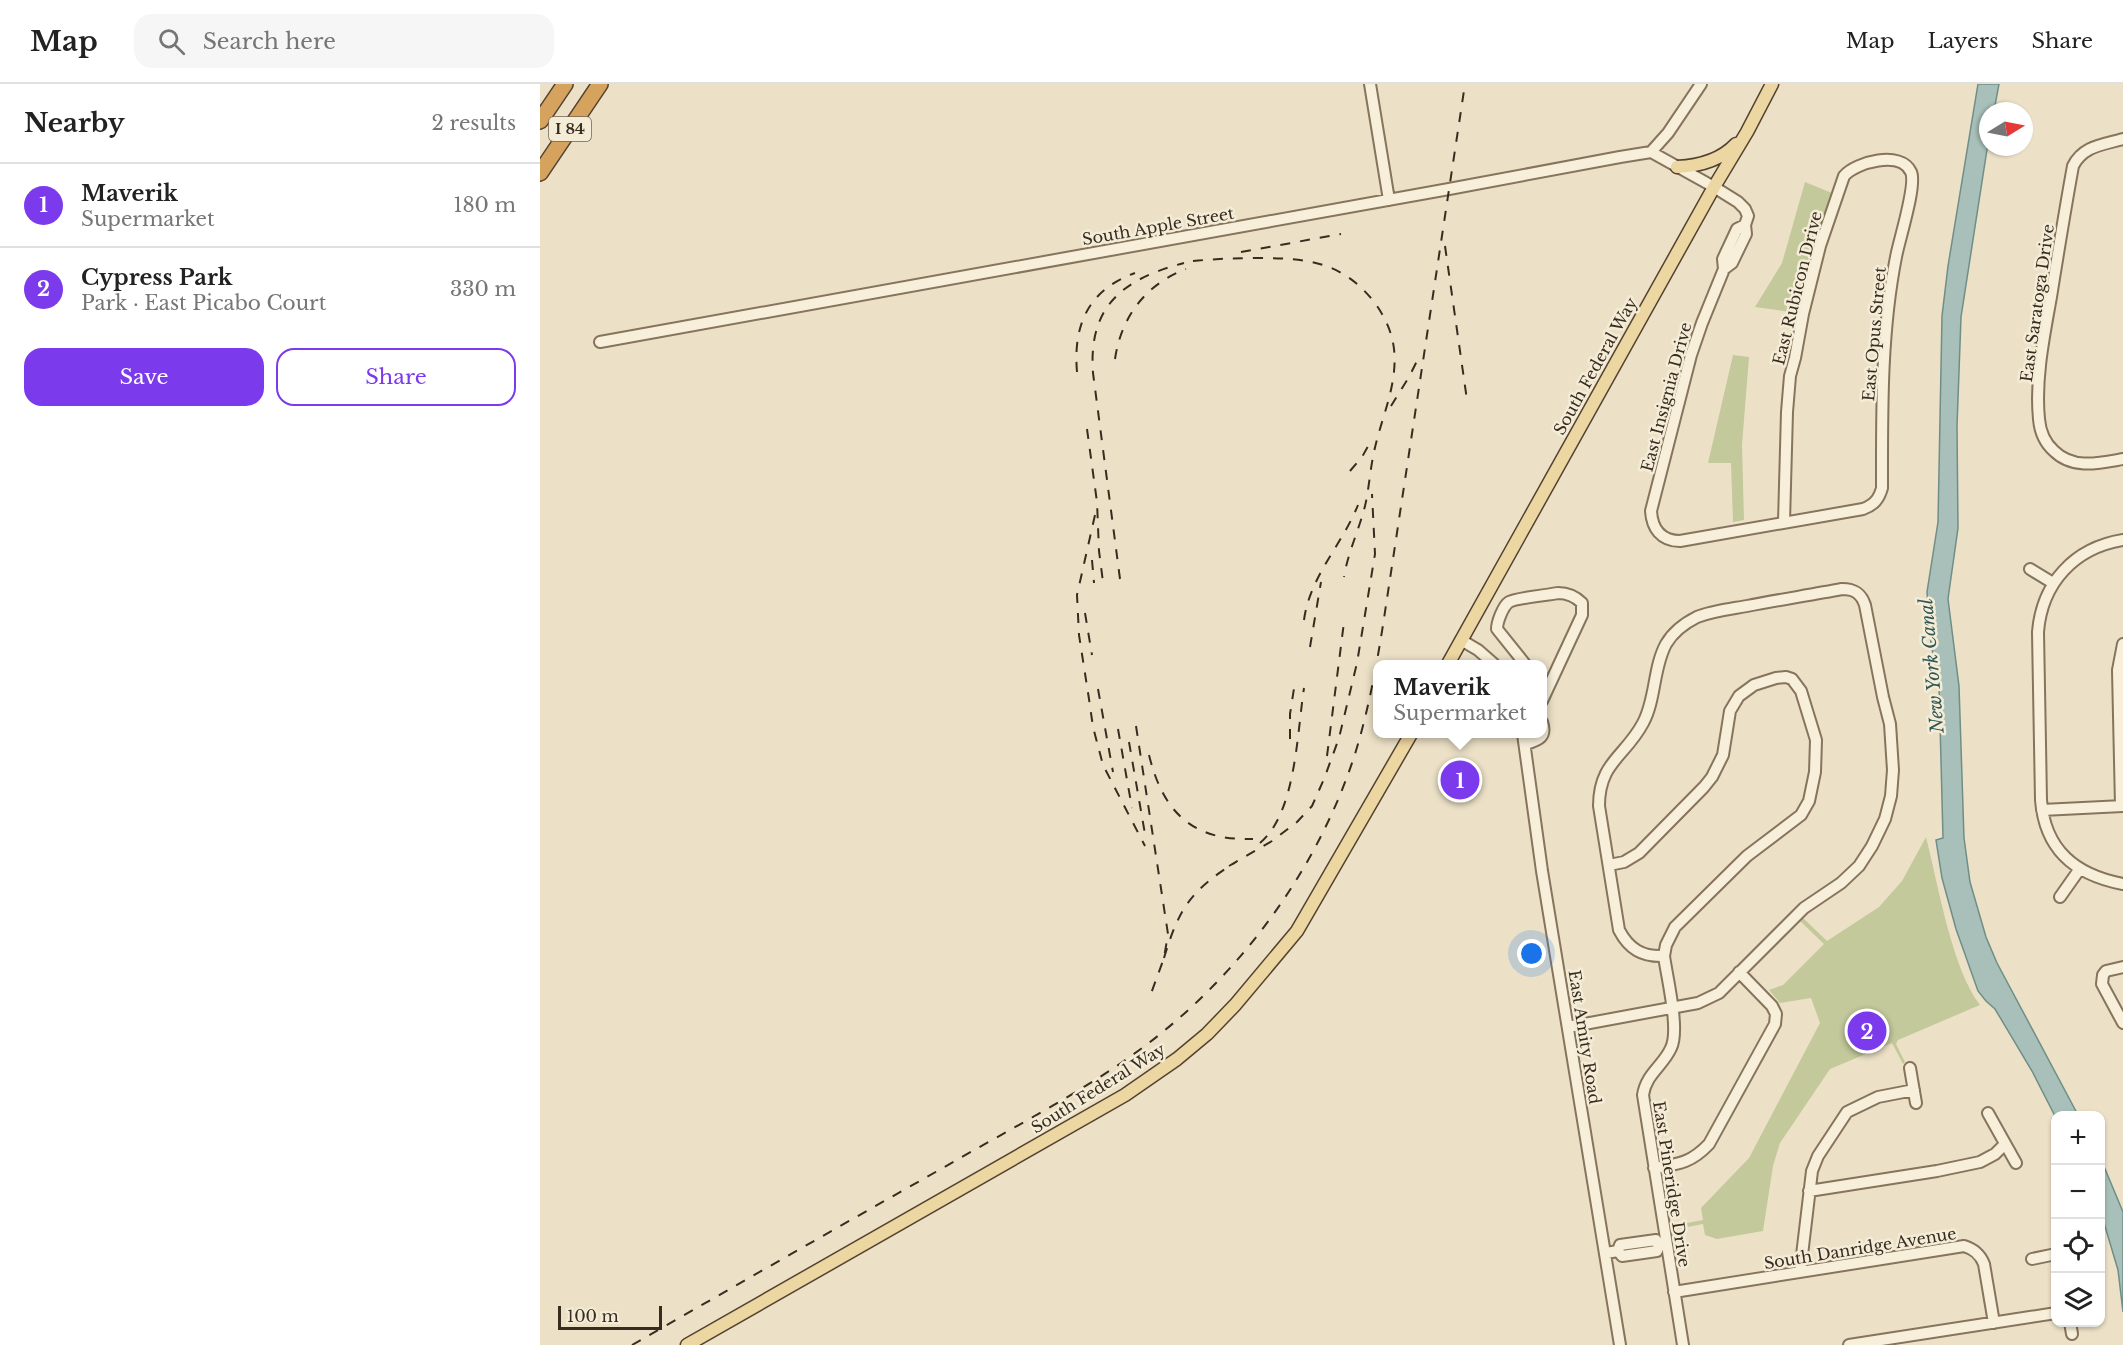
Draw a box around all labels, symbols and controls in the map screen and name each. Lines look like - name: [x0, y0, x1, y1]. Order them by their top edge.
- search box: [134, 14, 554, 68]
- text: Map: [30, 24, 98, 59]
- icon: search: [155, 25, 188, 58]
- text: Search here: [203, 28, 336, 55]
- text: Map: [1846, 28, 1895, 54]
- text: Layers: [1928, 28, 1999, 54]
- text: Share: [2032, 28, 2093, 54]
- north arrow: [1979, 102, 2033, 156]
- text: Nearby: [24, 107, 125, 139]
- text: 2 results: [432, 111, 516, 135]
- road number: I 84: [549, 117, 591, 141]
- text: Maverik: [81, 180, 178, 207]
- text: 1: [39, 193, 48, 217]
- text: 180 m: [453, 193, 516, 217]
- street label: South Apple Street: [1081, 203, 1235, 249]
- text: Supermarket: [81, 207, 215, 231]
- street label: East Rubicon Drive: [1768, 209, 1826, 367]
- street label: East Saratoga Drive: [2016, 223, 2058, 383]
- text: Cypress Park: [81, 264, 232, 291]
- street label: East Opus Street: [1858, 266, 1890, 402]
- text: 2: [37, 277, 50, 301]
- text: 330 m: [450, 277, 516, 301]
- text: Park · East Picabo Court: [81, 291, 326, 315]
- street label: South Federal Way: [1549, 293, 1641, 438]
- street label: East Insignia Drive: [1636, 320, 1696, 474]
- button: Save: [24, 348, 264, 406]
- button: Share: [276, 348, 516, 406]
- water label: New York Canal: [1915, 597, 1949, 735]
- popup: [1373, 660, 1547, 738]
- text: Maverik: [1393, 674, 1490, 701]
- text: Supermarket: [1393, 701, 1527, 725]
- pin: 1: [1440, 758, 1480, 802]
- your location: [1517, 939, 1546, 968]
- street label: East Amity Road: [1565, 968, 1606, 1106]
- pin: 2: [1848, 1008, 1886, 1054]
- street label: South Federal Way: [1027, 1038, 1169, 1137]
- street label: East Pineridge Drive: [1649, 1100, 1695, 1268]
- map controls: [2051, 1111, 2105, 1327]
- button: +: [2051, 1111, 2105, 1165]
- button: −: [2051, 1165, 2105, 1219]
- button: locate: [2051, 1219, 2105, 1273]
- street label: South Danridge Avenue: [1762, 1223, 1958, 1273]
- button: layers: [2051, 1273, 2105, 1327]
- scale bar: [558, 1303, 662, 1330]
- text: 100 m: [567, 1306, 619, 1326]

